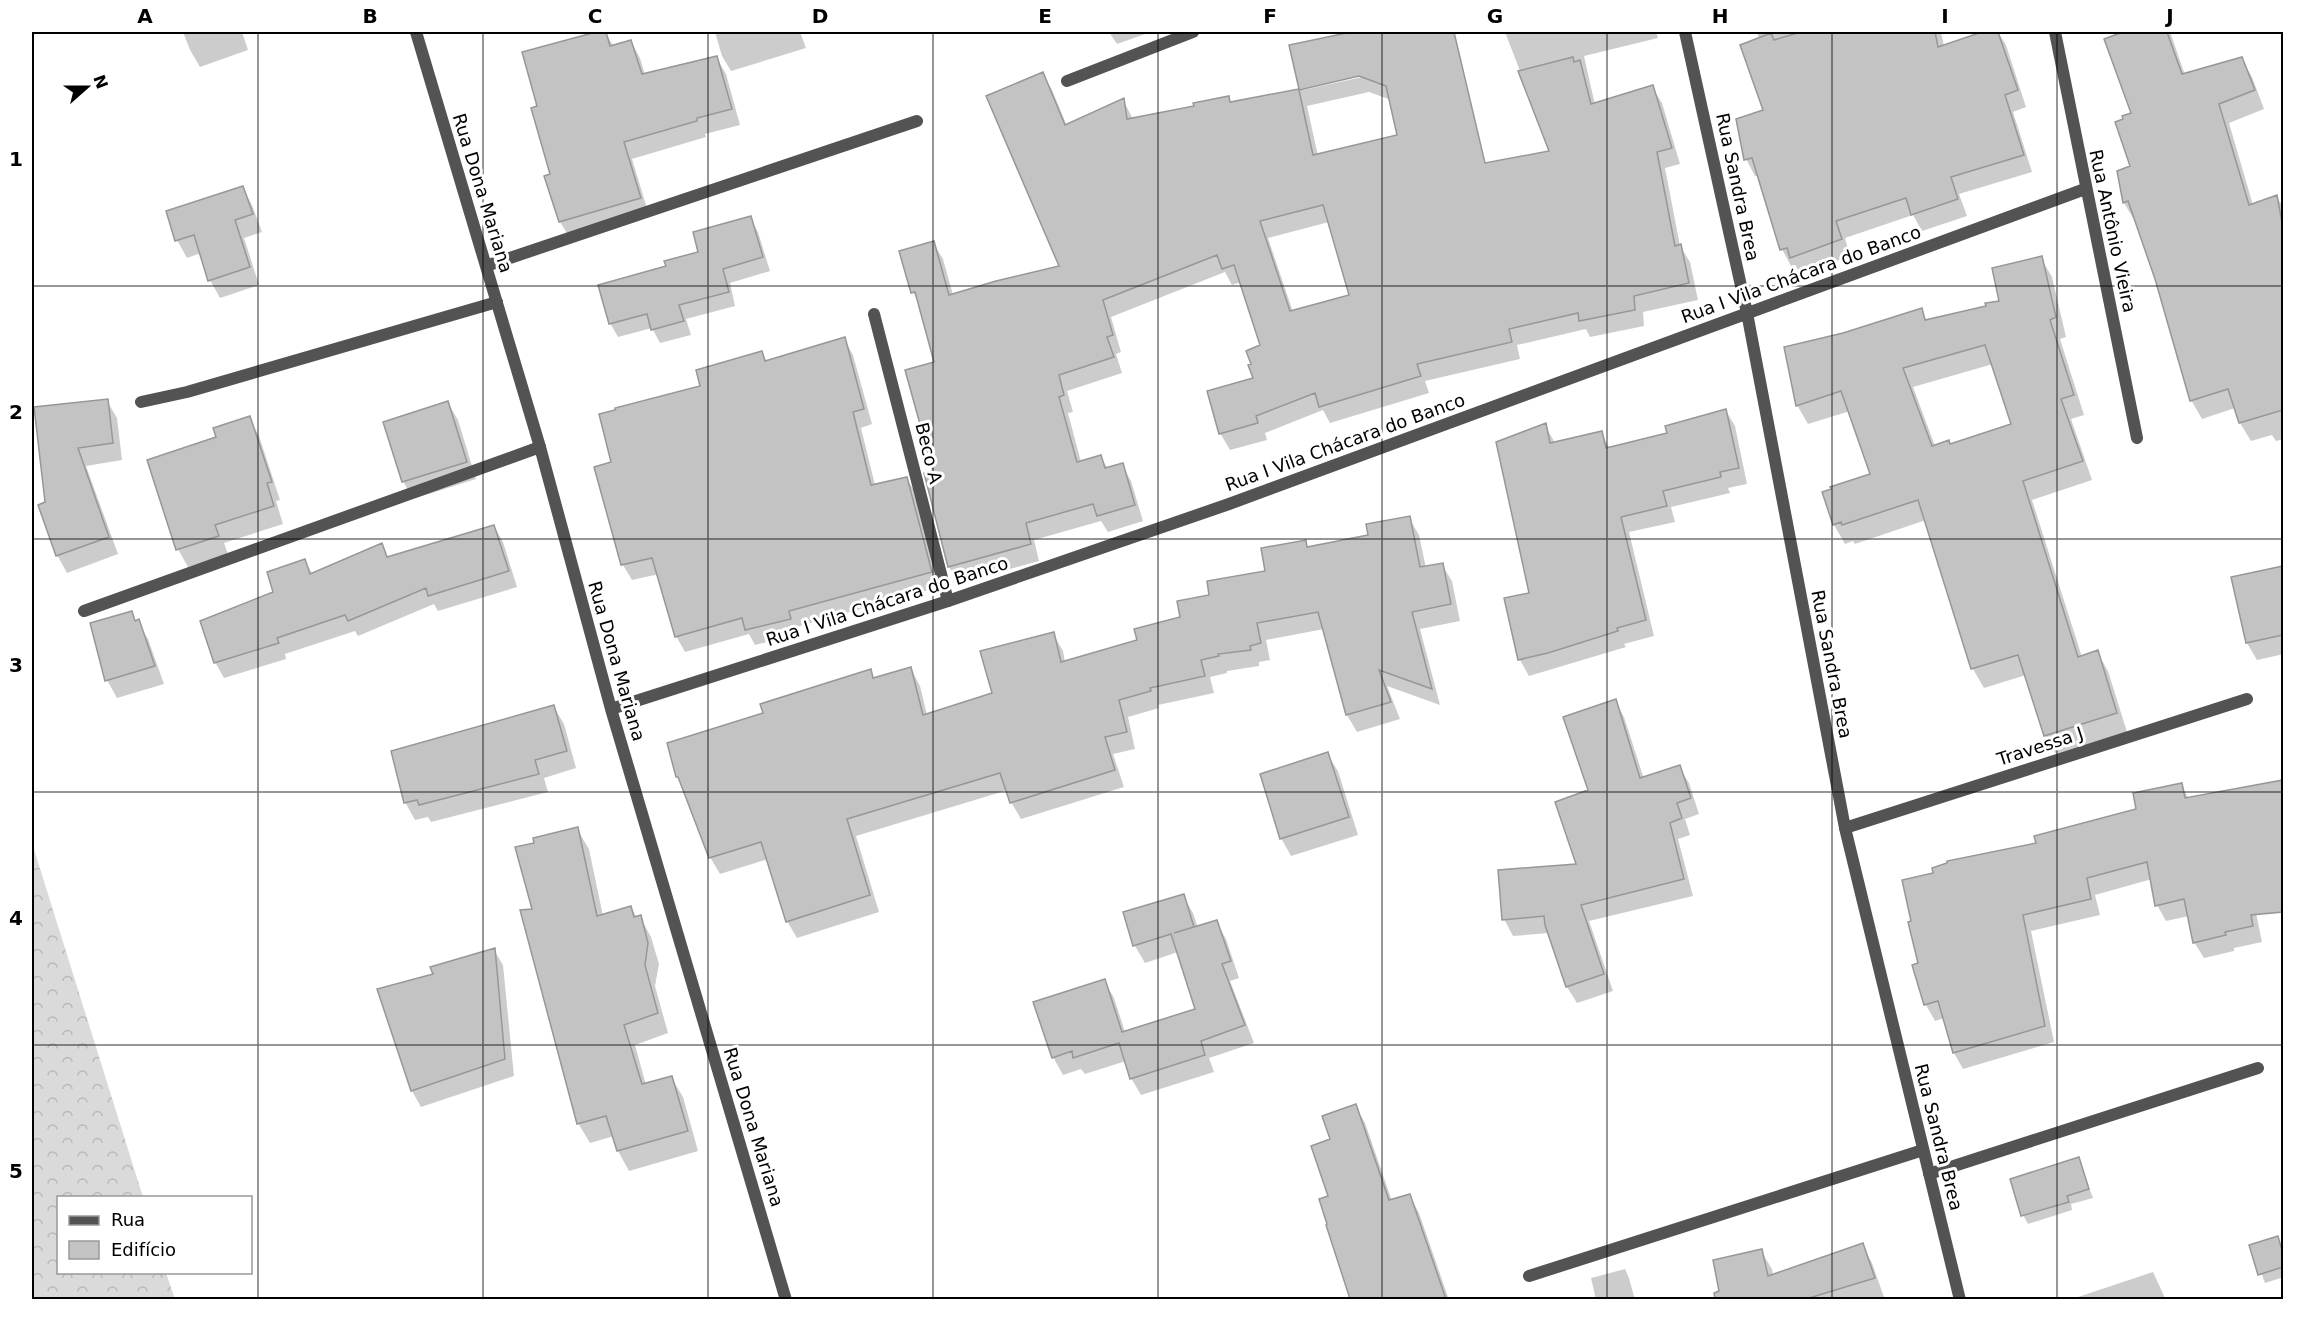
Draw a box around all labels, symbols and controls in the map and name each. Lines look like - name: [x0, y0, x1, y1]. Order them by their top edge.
- text: A: [137, 4, 153, 28]
- text: B: [362, 4, 378, 28]
- text: C: [588, 4, 602, 28]
- text: D: [812, 4, 828, 28]
- text: E: [1038, 4, 1052, 28]
- text: F: [1263, 4, 1277, 28]
- text: G: [1487, 4, 1503, 28]
- text: H: [1712, 4, 1728, 28]
- text: I: [1941, 4, 1949, 28]
- text: J: [2164, 4, 2174, 28]
- north arrow: [57, 57, 117, 117]
- text: N: [89, 72, 112, 91]
- street label: Rua Dona Mariana: [449, 111, 517, 275]
- street label: Rua Sandra Brea: [1712, 111, 1764, 263]
- text: 1: [9, 147, 23, 171]
- street label: Rua Antônio Vieira: [2085, 148, 2141, 314]
- street label: Rua I Vila Chácara do Banco: [1678, 221, 1924, 327]
- street label: Rua I Vila Chácara do Banco: [1222, 389, 1468, 495]
- text: 2: [9, 400, 23, 424]
- street label: Beco A: [911, 420, 947, 486]
- street label: Rua I Vila Chácara do Banco: [763, 552, 1011, 650]
- street label: Rua Dona Mariana: [584, 579, 650, 743]
- street label: Rua Sandra Brea: [1807, 588, 1857, 740]
- text: 3: [9, 653, 23, 677]
- street label: Travessa J: [1993, 722, 2086, 770]
- text: 4: [9, 906, 23, 930]
- street label: Rua Dona Mariana: [720, 1045, 788, 1209]
- street label: Rua Sandra Brea: [1911, 1061, 1967, 1213]
- text: 5: [9, 1159, 23, 1183]
- legend: [57, 1196, 252, 1274]
- text: Rua: [111, 1209, 145, 1230]
- text: Edifício: [111, 1239, 176, 1260]

